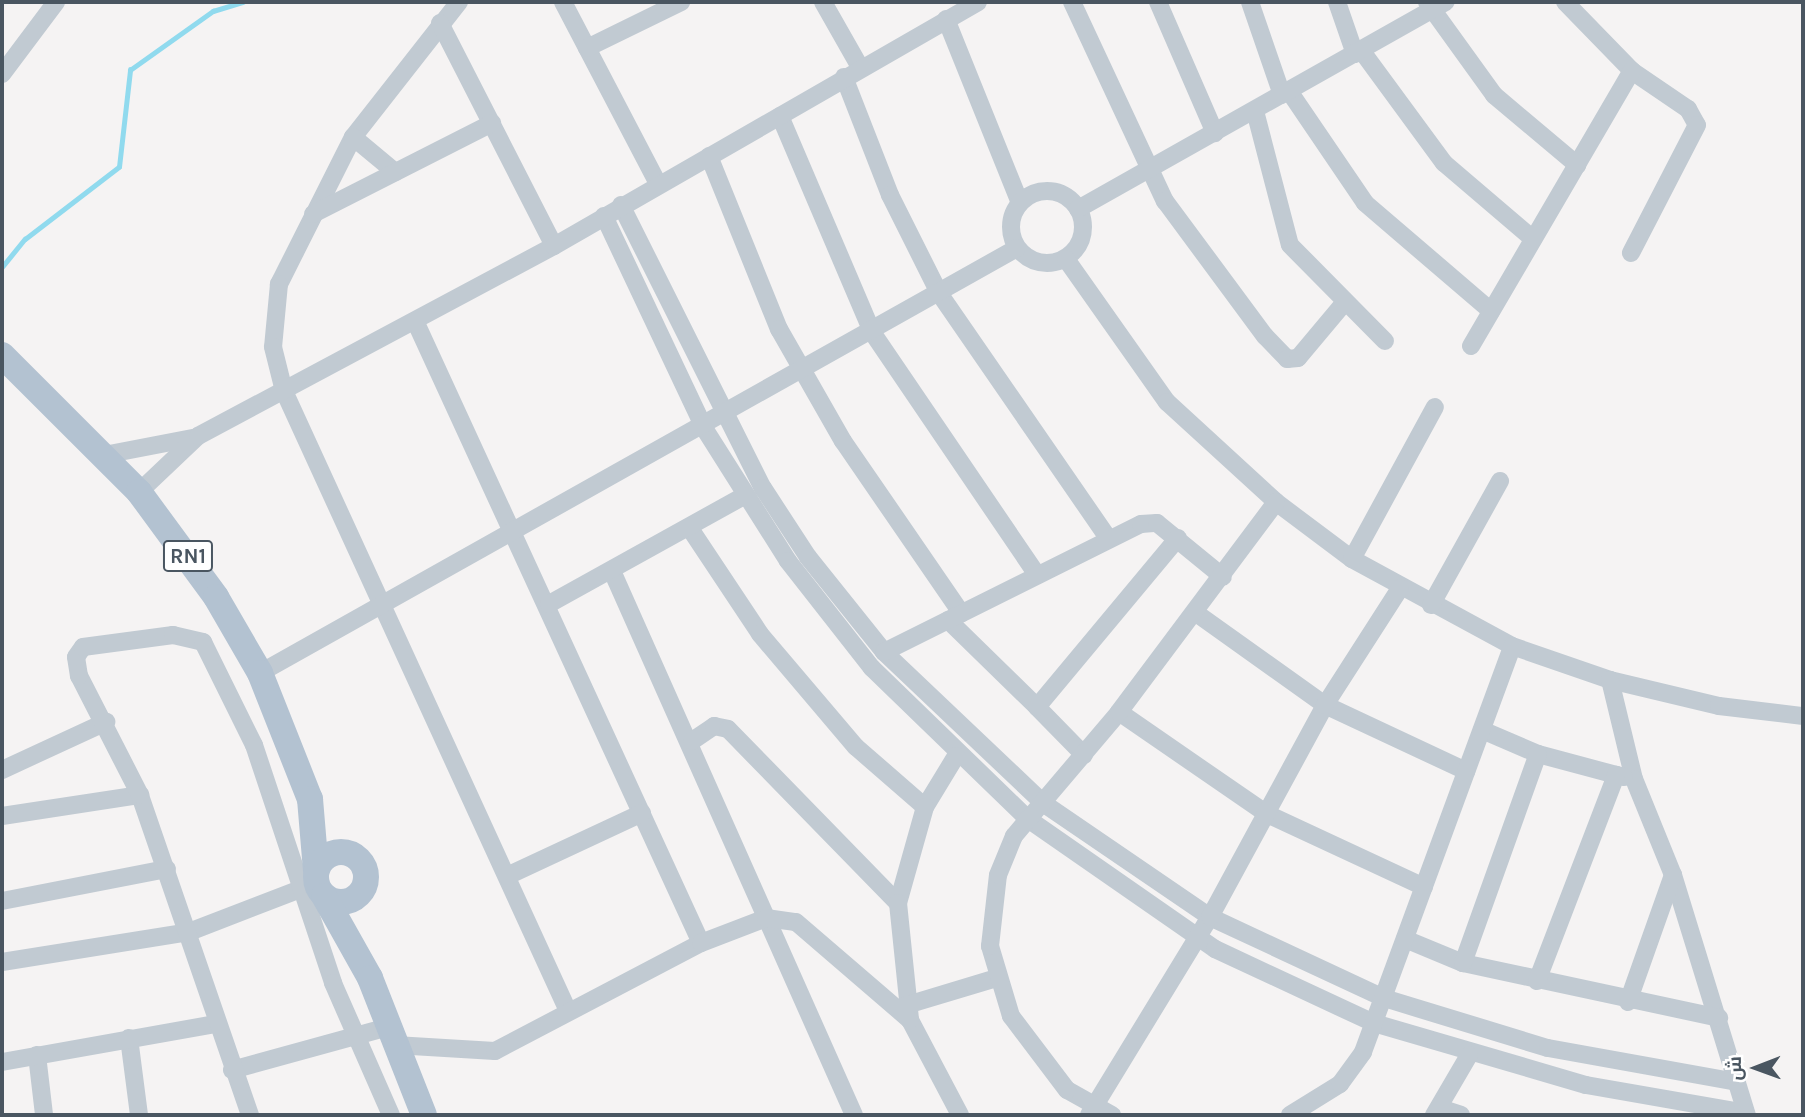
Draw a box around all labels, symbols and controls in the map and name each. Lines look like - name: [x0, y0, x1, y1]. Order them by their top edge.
- road number: RN1: [162, 538, 214, 574]
- north arrow: [1721, 1033, 1791, 1103]
- text: ش: [1724, 1056, 1746, 1081]

